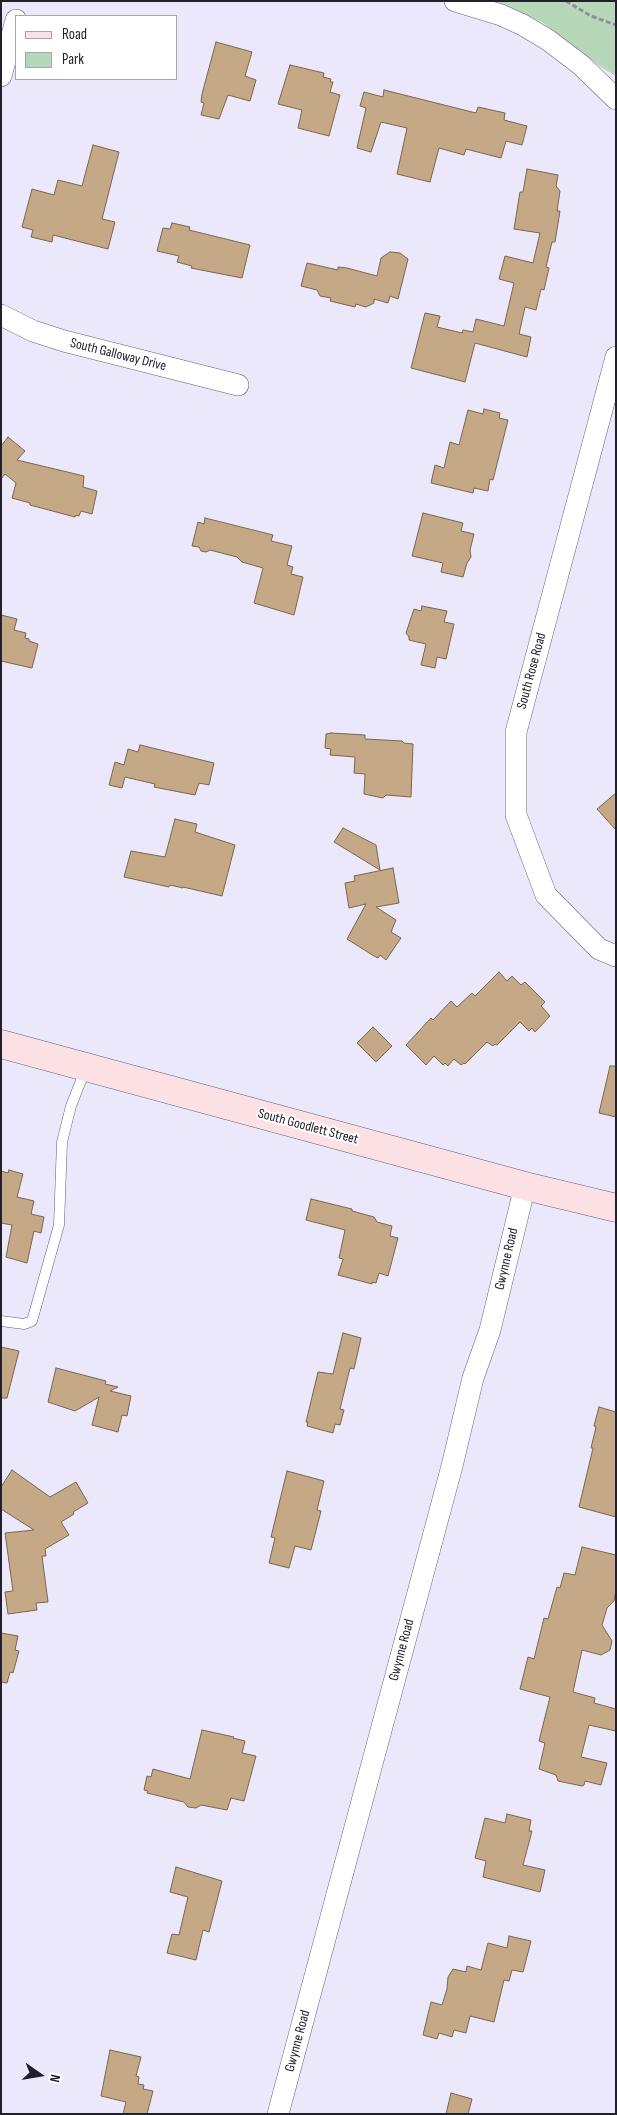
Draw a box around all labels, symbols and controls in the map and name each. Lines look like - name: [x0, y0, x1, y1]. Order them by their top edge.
- legend: [15, 15, 178, 80]
- text: Road: [62, 25, 87, 44]
- text: Park: [62, 50, 84, 69]
- street label: South Galloway Drive: [68, 335, 168, 375]
- street label: South Rose Road: [514, 631, 550, 711]
- street label: South Goodlett Street: [256, 1106, 360, 1148]
- street label: Gwynne Road: [492, 1226, 522, 1292]
- street label: Gwynne Road: [386, 1617, 418, 1683]
- street label: Gwynne Road: [282, 2008, 314, 2074]
- north arrow: [15, 2050, 65, 2100]
- text: N: [46, 2073, 64, 2084]

